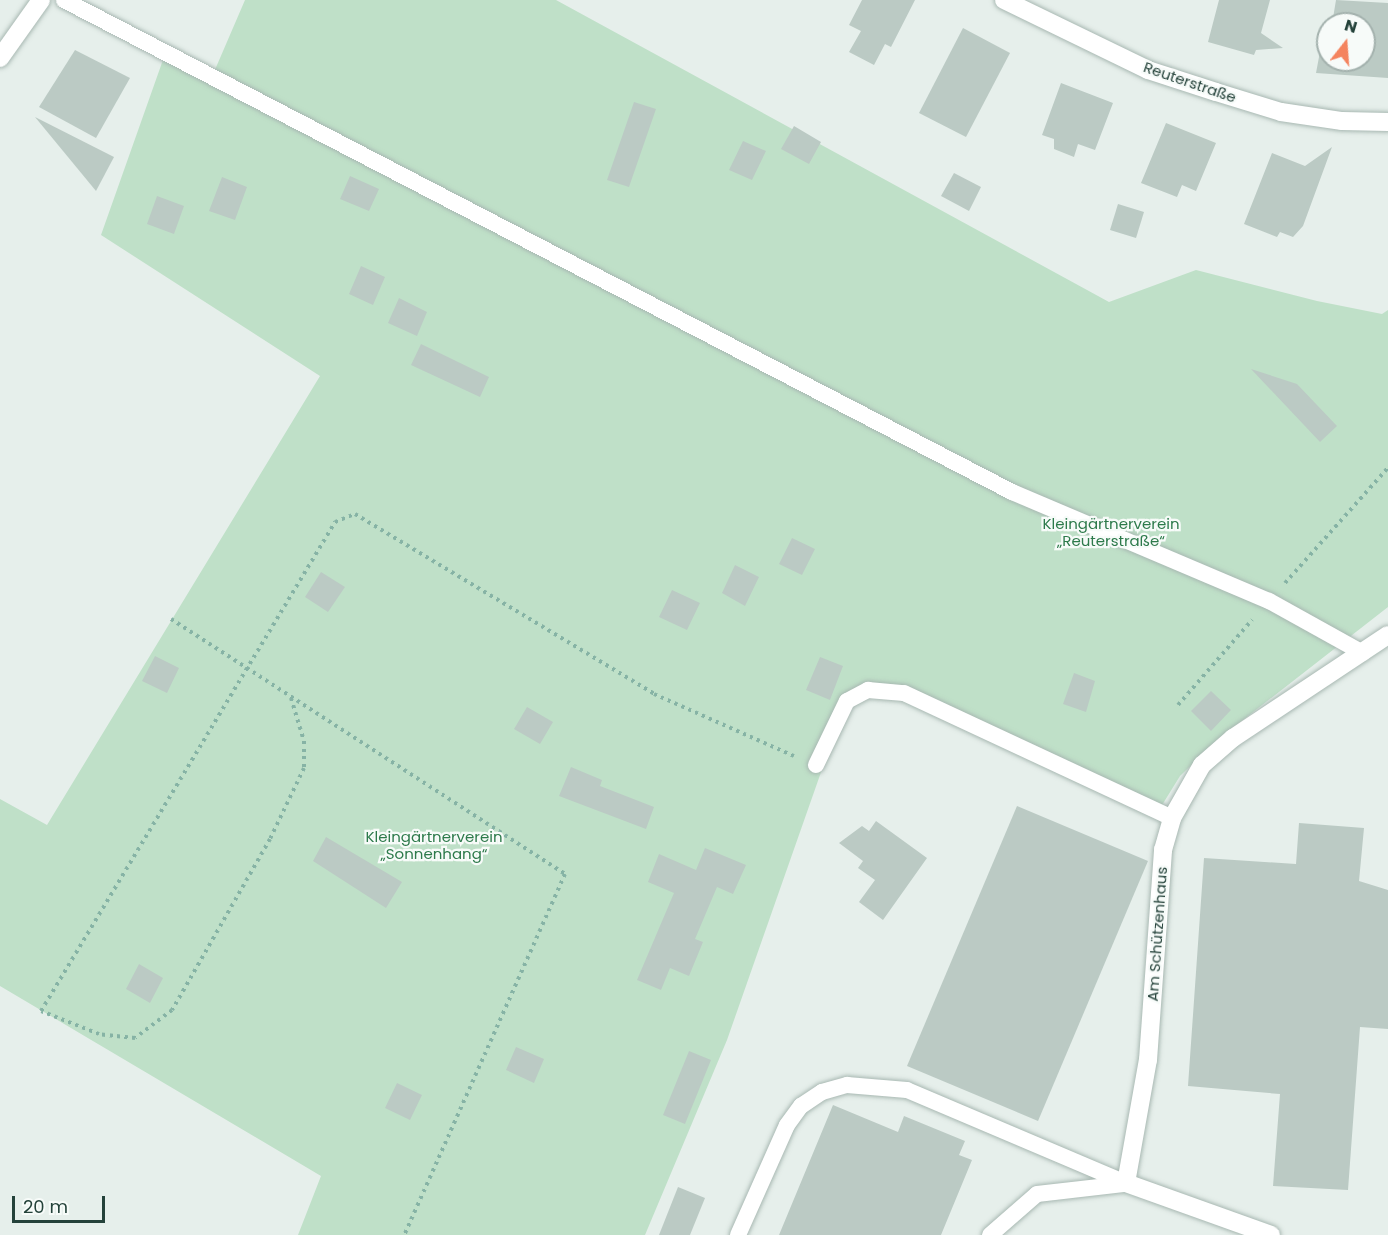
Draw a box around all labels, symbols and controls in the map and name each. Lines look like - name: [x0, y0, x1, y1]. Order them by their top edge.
- north arrow: [1316, 12, 1376, 72]
- text: N: [1342, 13, 1360, 39]
- street label: Reuterstraße: [1141, 58, 1239, 106]
- park label: Kleingärtnerverein „Reuterstraße“: [1043, 514, 1179, 549]
- park label: Kleingärtnerverein „Sonnenhang“: [366, 827, 502, 862]
- street label: Am Schützenhaus: [1143, 866, 1171, 1002]
- scale bar: [15, 1184, 108, 1222]
- text: 20 m: [23, 1194, 68, 1219]

